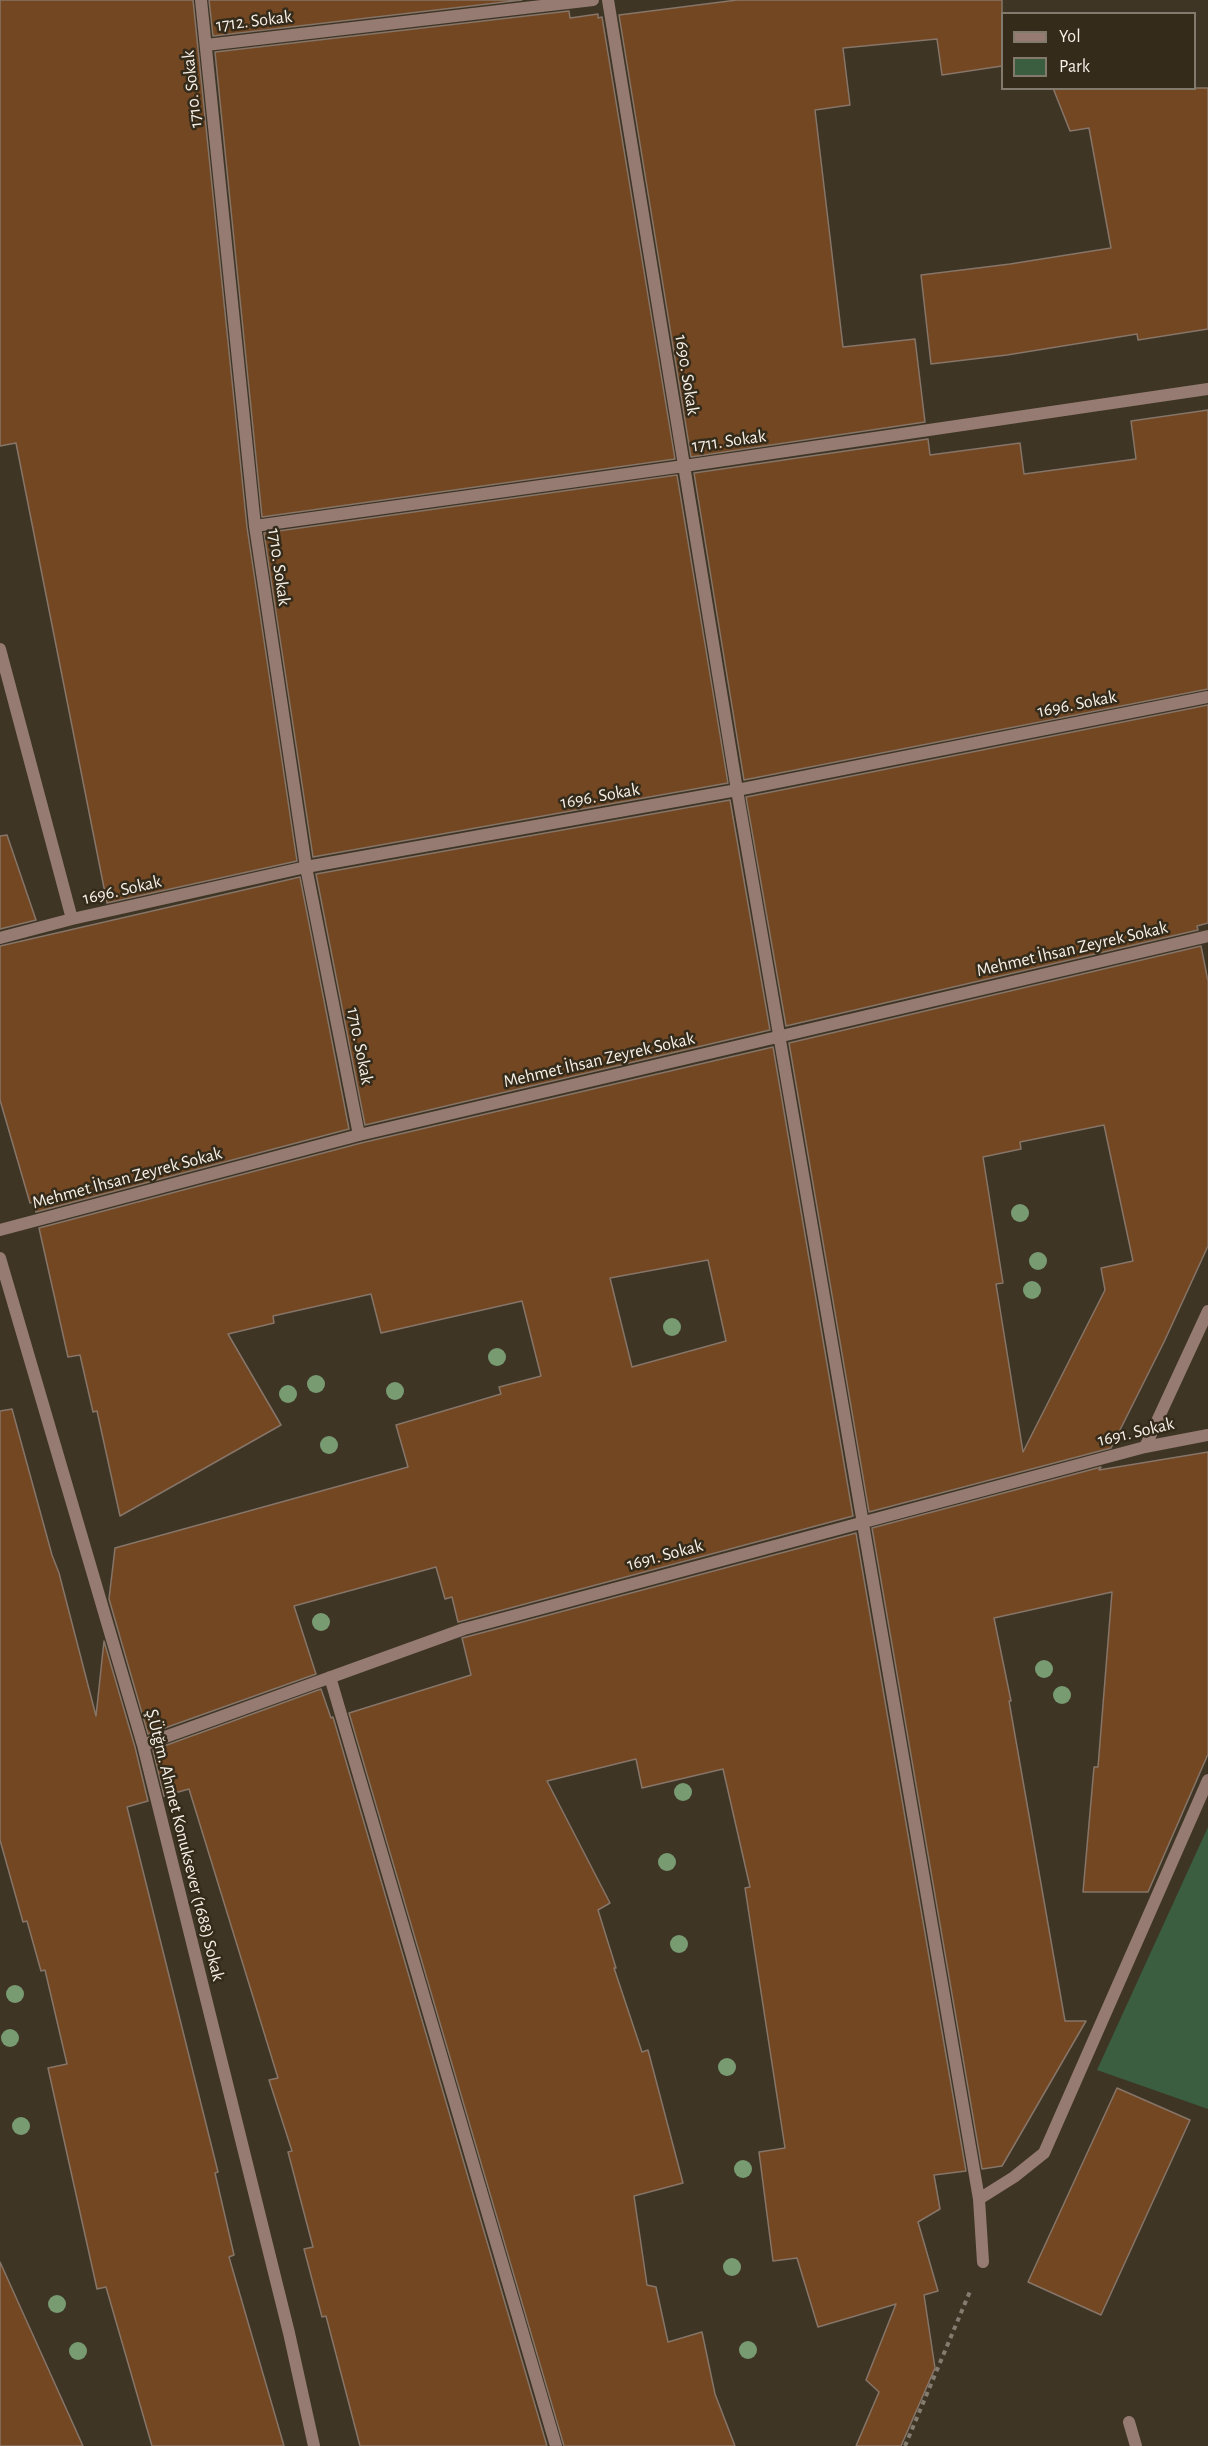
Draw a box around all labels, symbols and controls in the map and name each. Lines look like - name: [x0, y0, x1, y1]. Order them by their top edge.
- street label: 1712. Sokak: [215, 6, 293, 36]
- legend: [1001, 12, 1196, 90]
- text: Yol: [1059, 28, 1081, 46]
- street label: 1710. Sokak: [177, 49, 207, 129]
- text: Park: [1059, 58, 1090, 76]
- street label: 1690. Sokak: [670, 333, 704, 417]
- street label: 1711. Sokak: [691, 425, 767, 457]
- street label: 1710. Sokak: [263, 527, 295, 607]
- street label: 1696. Sokak: [1036, 686, 1118, 722]
- street label: 1696. Sokak: [559, 778, 641, 814]
- street label: 1696. Sokak: [81, 870, 163, 910]
- street label: Mehmet İhsan Zeyrek Sokak: [974, 916, 1170, 982]
- street label: 1710. Sokak: [342, 1006, 378, 1086]
- street label: Mehmet İhsan Zeyrek Sokak: [501, 1027, 697, 1093]
- street label: Mehmet İhsan Zeyrek Sokak: [30, 1142, 224, 1214]
- street label: 1691. Sokak: [1096, 1413, 1176, 1451]
- street label: 1691. Sokak: [625, 1535, 705, 1575]
- street label: Ş.Ütğm. Ahmet Konuksever (1688) Sokak: [141, 1707, 229, 1983]

